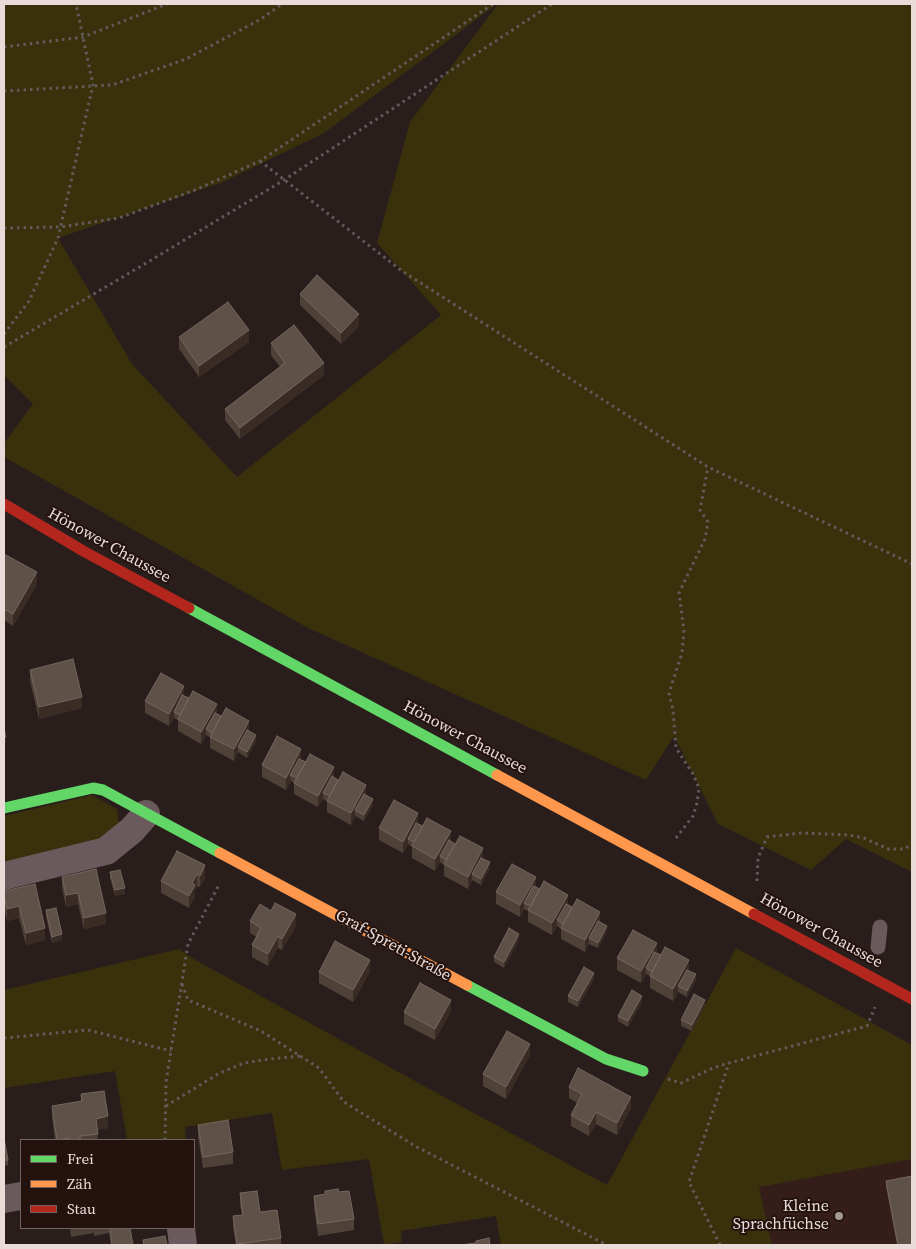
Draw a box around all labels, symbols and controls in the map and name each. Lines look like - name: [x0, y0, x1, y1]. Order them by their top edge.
- street label: Hönower Chaussee: [44, 504, 174, 588]
- street label: Hönower Chaussee: [400, 697, 530, 779]
- street label: Hönower Chaussee: [756, 889, 886, 973]
- street label: Graf-Spreti-Straße: [332, 906, 454, 986]
- legend: [20, 1139, 195, 1229]
- text: Frei: [67, 1148, 94, 1169]
- text: Zäh: [67, 1173, 92, 1194]
- place label: Kleine Sprachfüchse: [733, 1197, 829, 1235]
- text: Stau: [67, 1198, 96, 1219]
- marker: Kleine Sprachfüchse: [833, 1210, 845, 1222]

